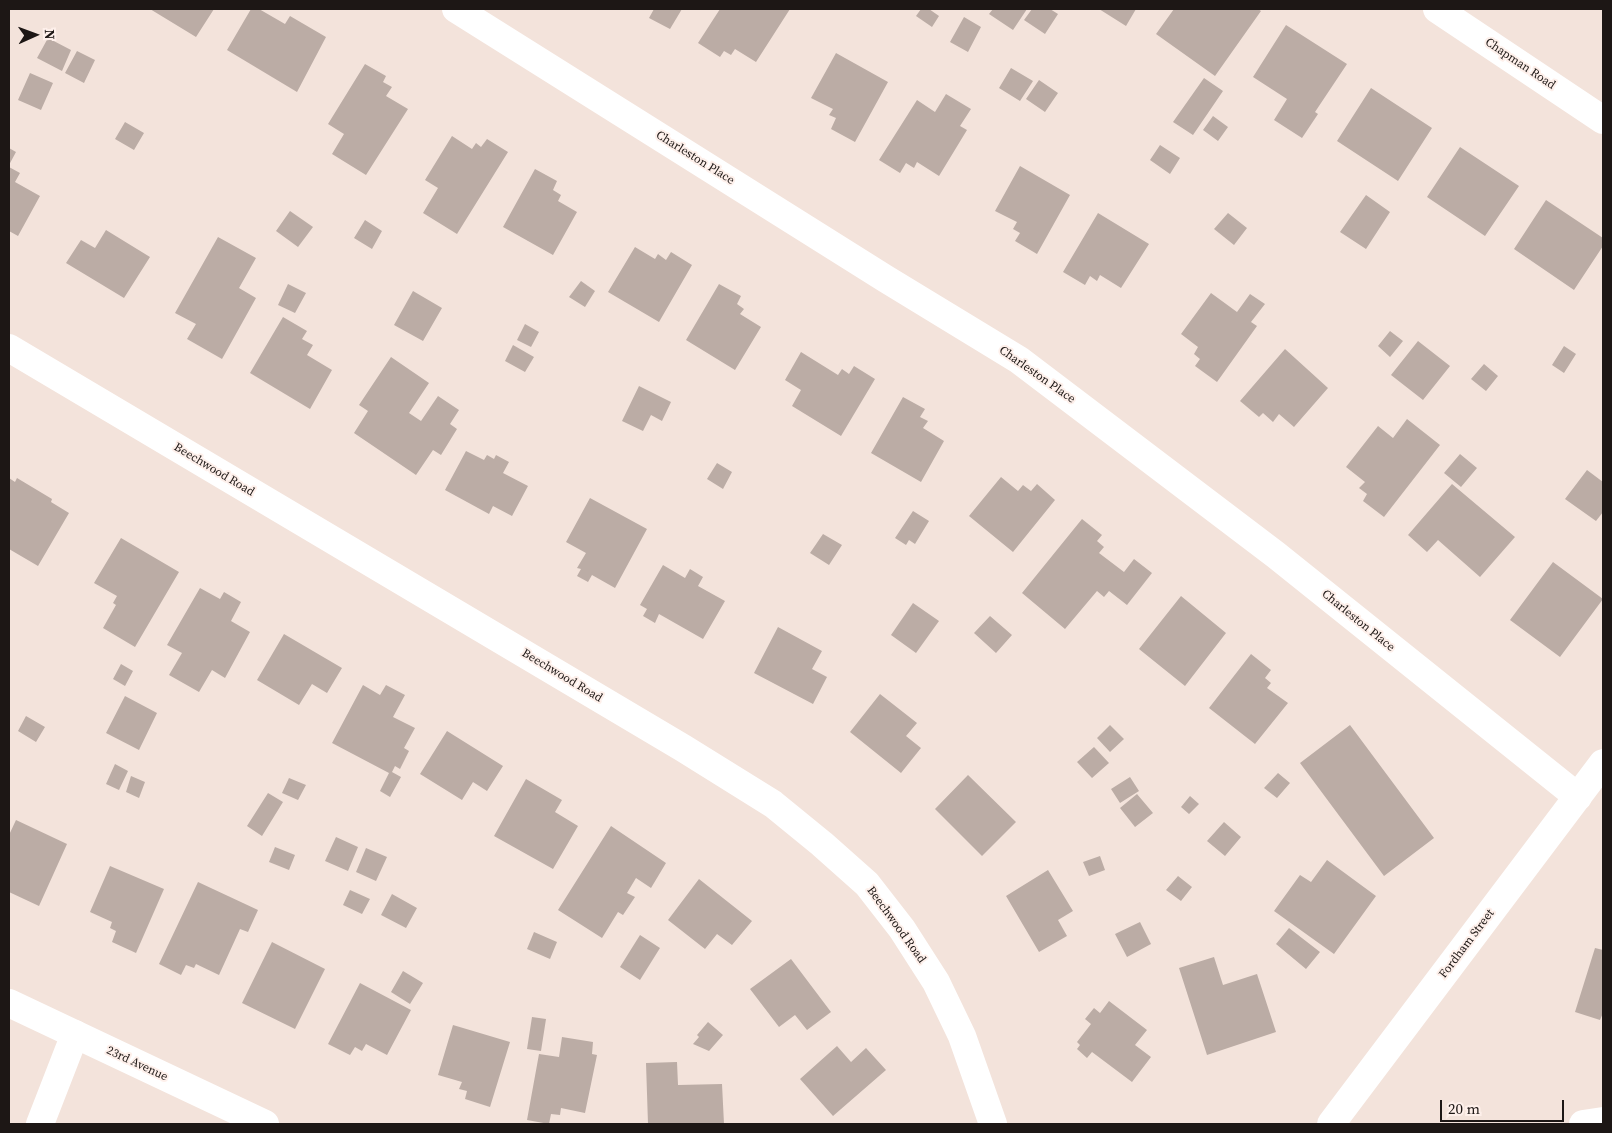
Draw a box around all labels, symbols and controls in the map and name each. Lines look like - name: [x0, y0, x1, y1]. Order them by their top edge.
- north arrow: [10, 10, 60, 60]
- text: N: [40, 29, 60, 40]
- street label: Chapman Road: [1482, 35, 1558, 93]
- street label: Charleston Place: [653, 128, 737, 188]
- street label: Charleston Place: [996, 343, 1078, 407]
- street label: Beechwood Road: [171, 440, 257, 500]
- street label: Charleston Place: [1319, 587, 1397, 655]
- street label: Beechwood Road: [519, 646, 605, 706]
- street label: Beechwood Road: [863, 884, 929, 966]
- street label: Fordham Street: [1436, 907, 1498, 981]
- street label: 23rd Avenue: [104, 1044, 170, 1084]
- scale bar: [1442, 1090, 1566, 1122]
- text: 20 m: [1448, 1098, 1480, 1119]

